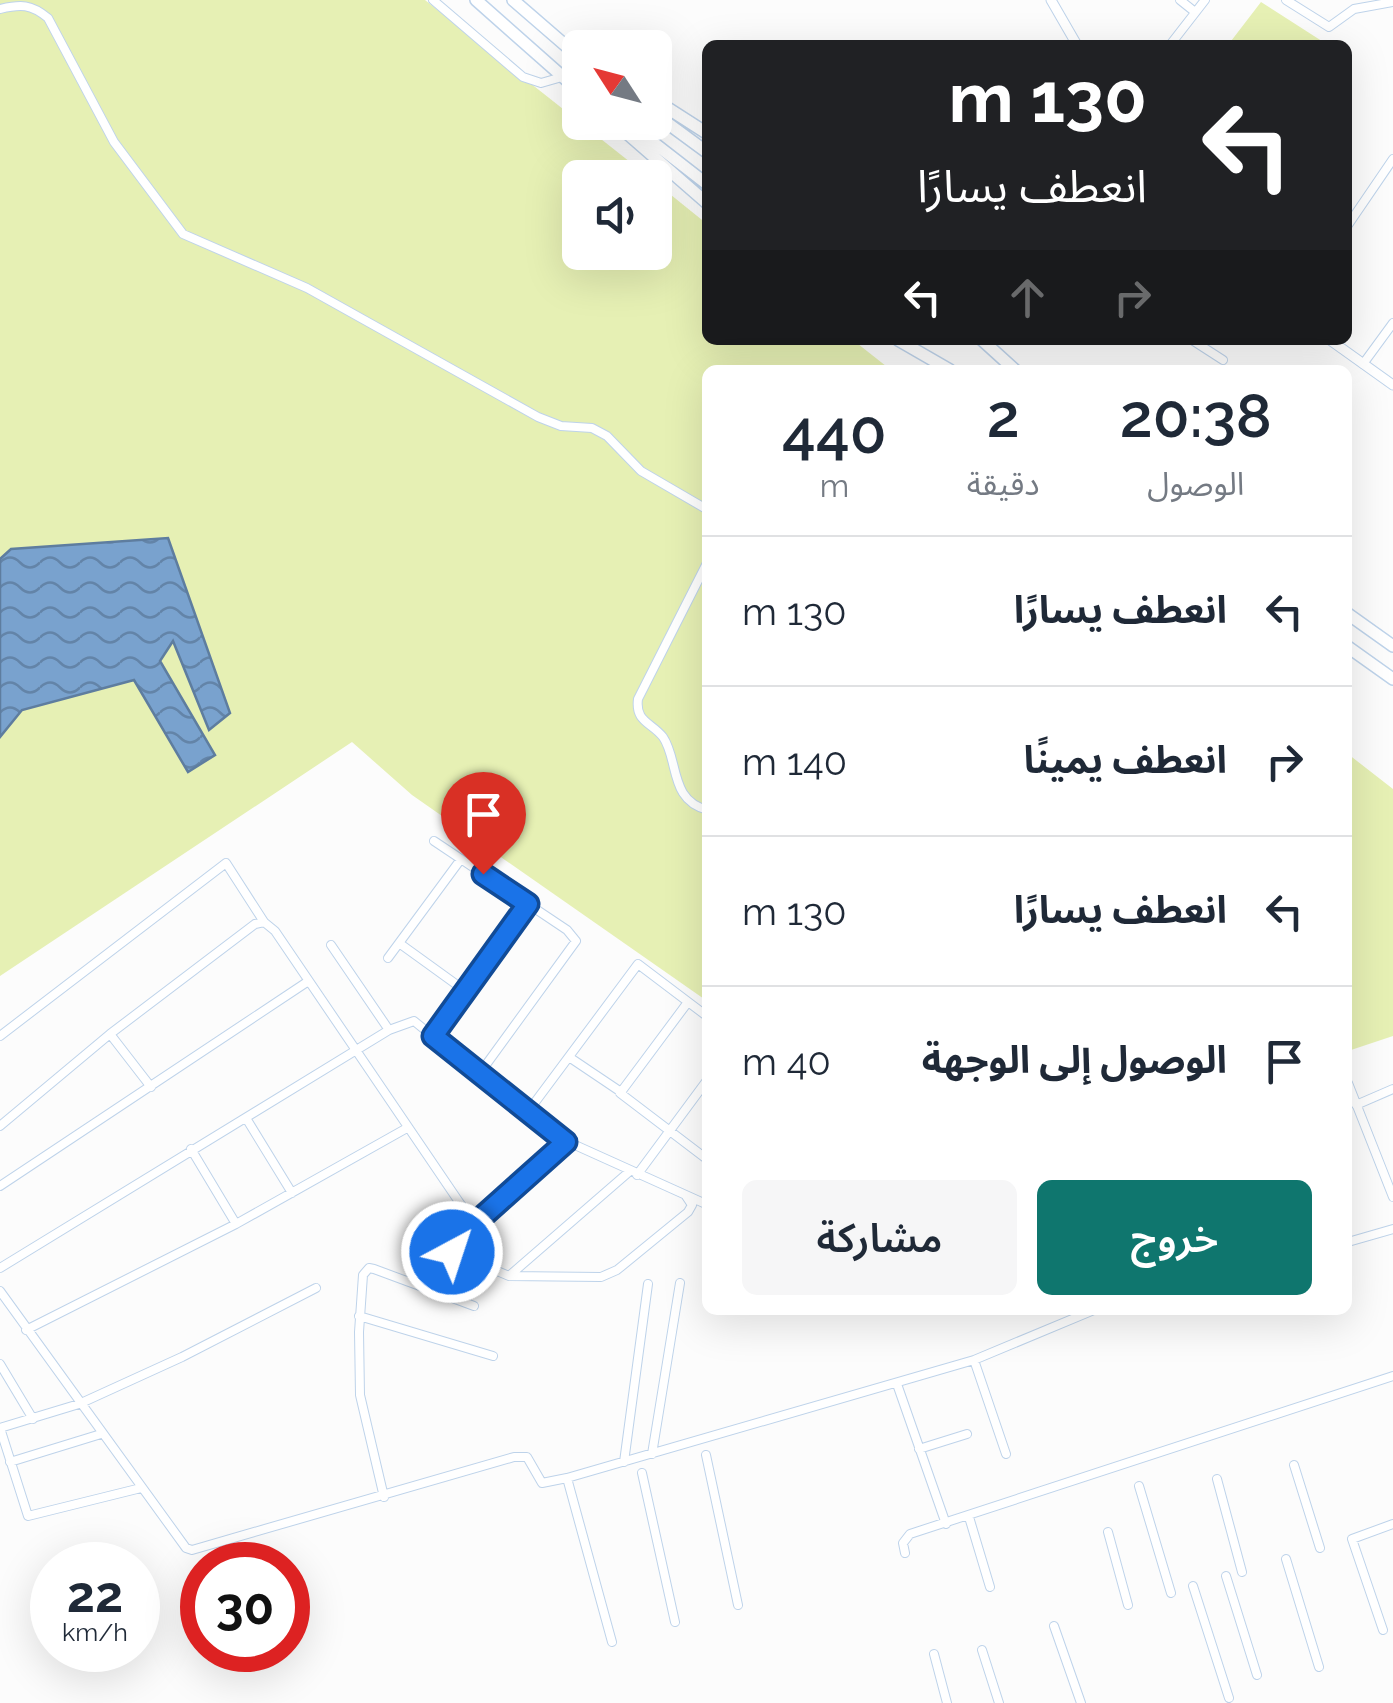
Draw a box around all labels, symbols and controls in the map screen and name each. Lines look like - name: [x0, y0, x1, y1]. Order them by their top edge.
- north arrow: [562, 30, 672, 140]
- map controls: [562, 30, 672, 270]
- text: 130 m: [948, 56, 1147, 138]
- icon: left: [1182, 80, 1312, 210]
- button: sound: [562, 160, 672, 270]
- text: انعطف يسارًا: [917, 160, 1147, 213]
- icon: left: [895, 270, 950, 325]
- icon: ahead: [1000, 270, 1055, 325]
- icon: right: [1105, 270, 1160, 325]
- text: 2: [987, 381, 1020, 451]
- text: 20:38: [1120, 381, 1272, 451]
- text: 440: [782, 397, 887, 467]
- text: دقيقة: [967, 465, 1040, 502]
- text: الوصول: [1147, 465, 1244, 502]
- text: m: [820, 467, 849, 504]
- icon: left: [1257, 584, 1312, 639]
- text: انعطف يسارًا: [1014, 587, 1227, 632]
- text: 130 m: [742, 589, 846, 634]
- icon: right: [1257, 734, 1312, 789]
- text: انعطف يمينًا: [1024, 737, 1227, 782]
- text: 140 m: [742, 739, 847, 784]
- pin: [441, 772, 526, 875]
- icon: arrive: [456, 787, 511, 842]
- icon: left: [1257, 884, 1312, 939]
- text: انعطف يسارًا: [1014, 887, 1227, 932]
- text: 130 m: [742, 889, 846, 934]
- icon: arrive: [1257, 1034, 1312, 1089]
- text: الوصول إلى الوجهة: [922, 1037, 1227, 1082]
- text: 40 m: [742, 1039, 831, 1084]
- button: مشاركة: [742, 1180, 1017, 1295]
- button: خروج: [1037, 1180, 1312, 1295]
- position arrow: [400, 1200, 504, 1304]
- speed limit sign: 30: [180, 1542, 310, 1672]
- text: 22: [67, 1565, 123, 1624]
- text: km/h: [62, 1617, 128, 1647]

